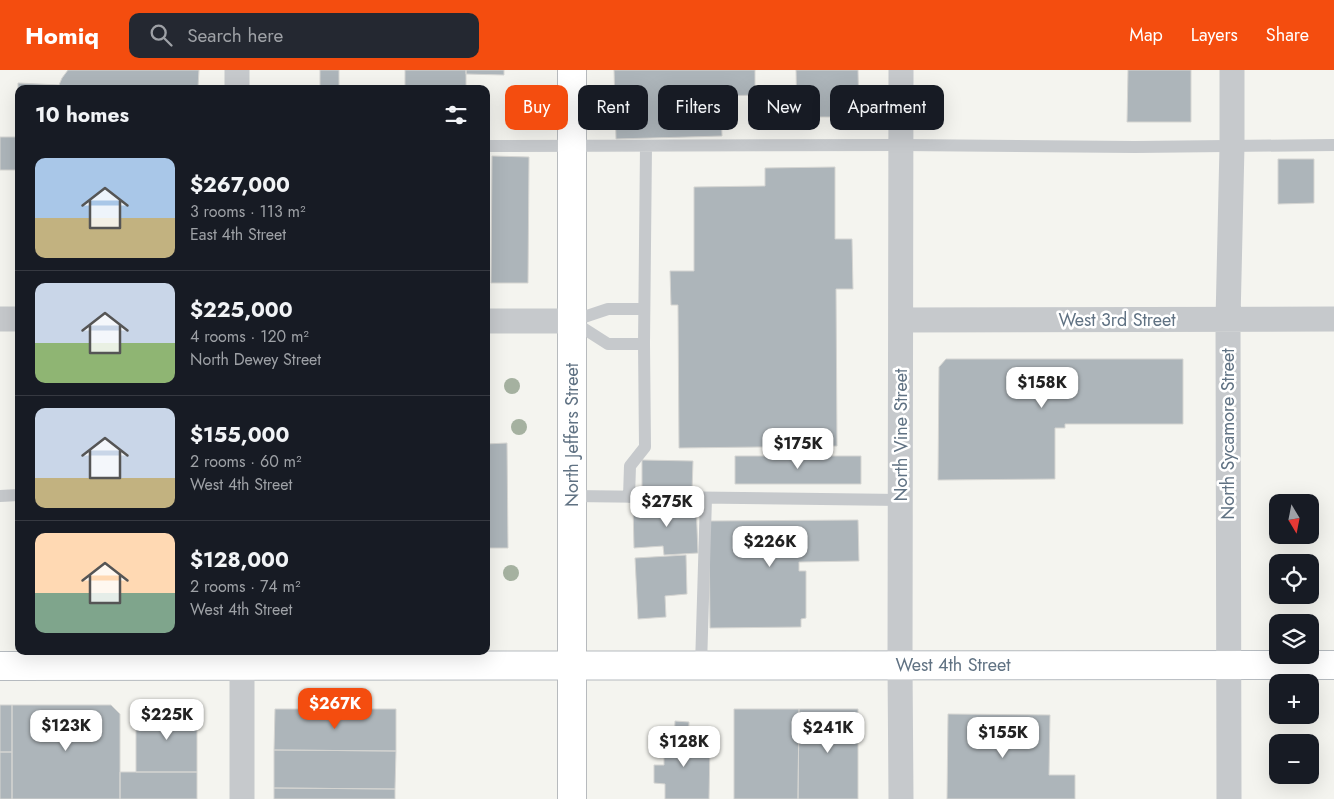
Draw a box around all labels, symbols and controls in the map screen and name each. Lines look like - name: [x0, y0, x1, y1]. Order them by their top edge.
- search box: [129, 13, 479, 58]
- text: Homiq: [25, 18, 99, 53]
- icon: search: [147, 21, 175, 49]
- text: Search here: [187, 22, 283, 49]
- text: Map: [1129, 22, 1163, 48]
- text: Layers: [1191, 22, 1238, 48]
- text: Share: [1266, 22, 1309, 48]
- chip: Buy: [505, 85, 568, 130]
- chip: Rent: [578, 85, 648, 130]
- chip: Filters: [658, 85, 738, 130]
- chip: New: [748, 85, 820, 130]
- chip: Apartment: [830, 85, 944, 130]
- text: 10 homes: [35, 100, 129, 130]
- icon: filters: [442, 101, 470, 129]
- text: $267,000: [190, 170, 290, 200]
- icon: home: [75, 178, 135, 238]
- text: 3 rooms · 113 m²: [190, 200, 306, 223]
- text: East 4th Street: [190, 223, 286, 246]
- text: $225,000: [190, 295, 293, 325]
- icon: home: [75, 303, 135, 363]
- street label: West 3rd Street: [1058, 307, 1176, 333]
- text: 4 rooms · 120 m²: [190, 325, 309, 348]
- text: North Dewey Street: [190, 348, 321, 371]
- street label: North Sycamore Street: [1215, 348, 1241, 520]
- street label: North Jeffers Street: [559, 362, 585, 507]
- pin: $158K: [1007, 366, 1077, 409]
- street label: North Vine Street: [888, 368, 914, 501]
- text: $158K: [1017, 371, 1067, 394]
- text: $155,000: [190, 420, 289, 450]
- icon: home: [75, 428, 135, 488]
- pin: $175K: [763, 428, 833, 470]
- text: $175K: [773, 432, 823, 455]
- text: 2 rooms · 60 m²: [190, 450, 302, 473]
- text: West 4th Street: [190, 473, 292, 496]
- pin: $275K: [632, 486, 702, 528]
- text: $275K: [641, 490, 693, 513]
- north arrow: [1269, 494, 1319, 544]
- map controls: [1269, 494, 1319, 784]
- pin: $226K: [735, 526, 805, 568]
- text: $226K: [744, 530, 796, 553]
- text: $128,000: [190, 545, 289, 575]
- icon: home: [75, 553, 135, 613]
- button: locate: [1269, 554, 1319, 604]
- text: 2 rooms · 74 m²: [190, 575, 301, 598]
- text: West 4th Street: [190, 598, 292, 621]
- button: layers: [1269, 614, 1319, 664]
- street label: West 4th Street: [895, 652, 1011, 678]
- button: +: [1269, 674, 1319, 724]
- pin: $267K: [300, 688, 370, 730]
- text: $267K: [309, 692, 361, 715]
- pin: $225K: [132, 698, 202, 741]
- text: $225K: [141, 703, 193, 726]
- pin: $123K: [31, 710, 101, 752]
- pin: $241K: [793, 712, 863, 754]
- text: $123K: [41, 714, 91, 737]
- text: $241K: [803, 716, 853, 739]
- pin: $155K: [968, 716, 1038, 759]
- text: $155K: [978, 721, 1028, 744]
- pin: $128K: [649, 726, 719, 768]
- text: $128K: [659, 730, 709, 753]
- button: −: [1269, 734, 1319, 784]

